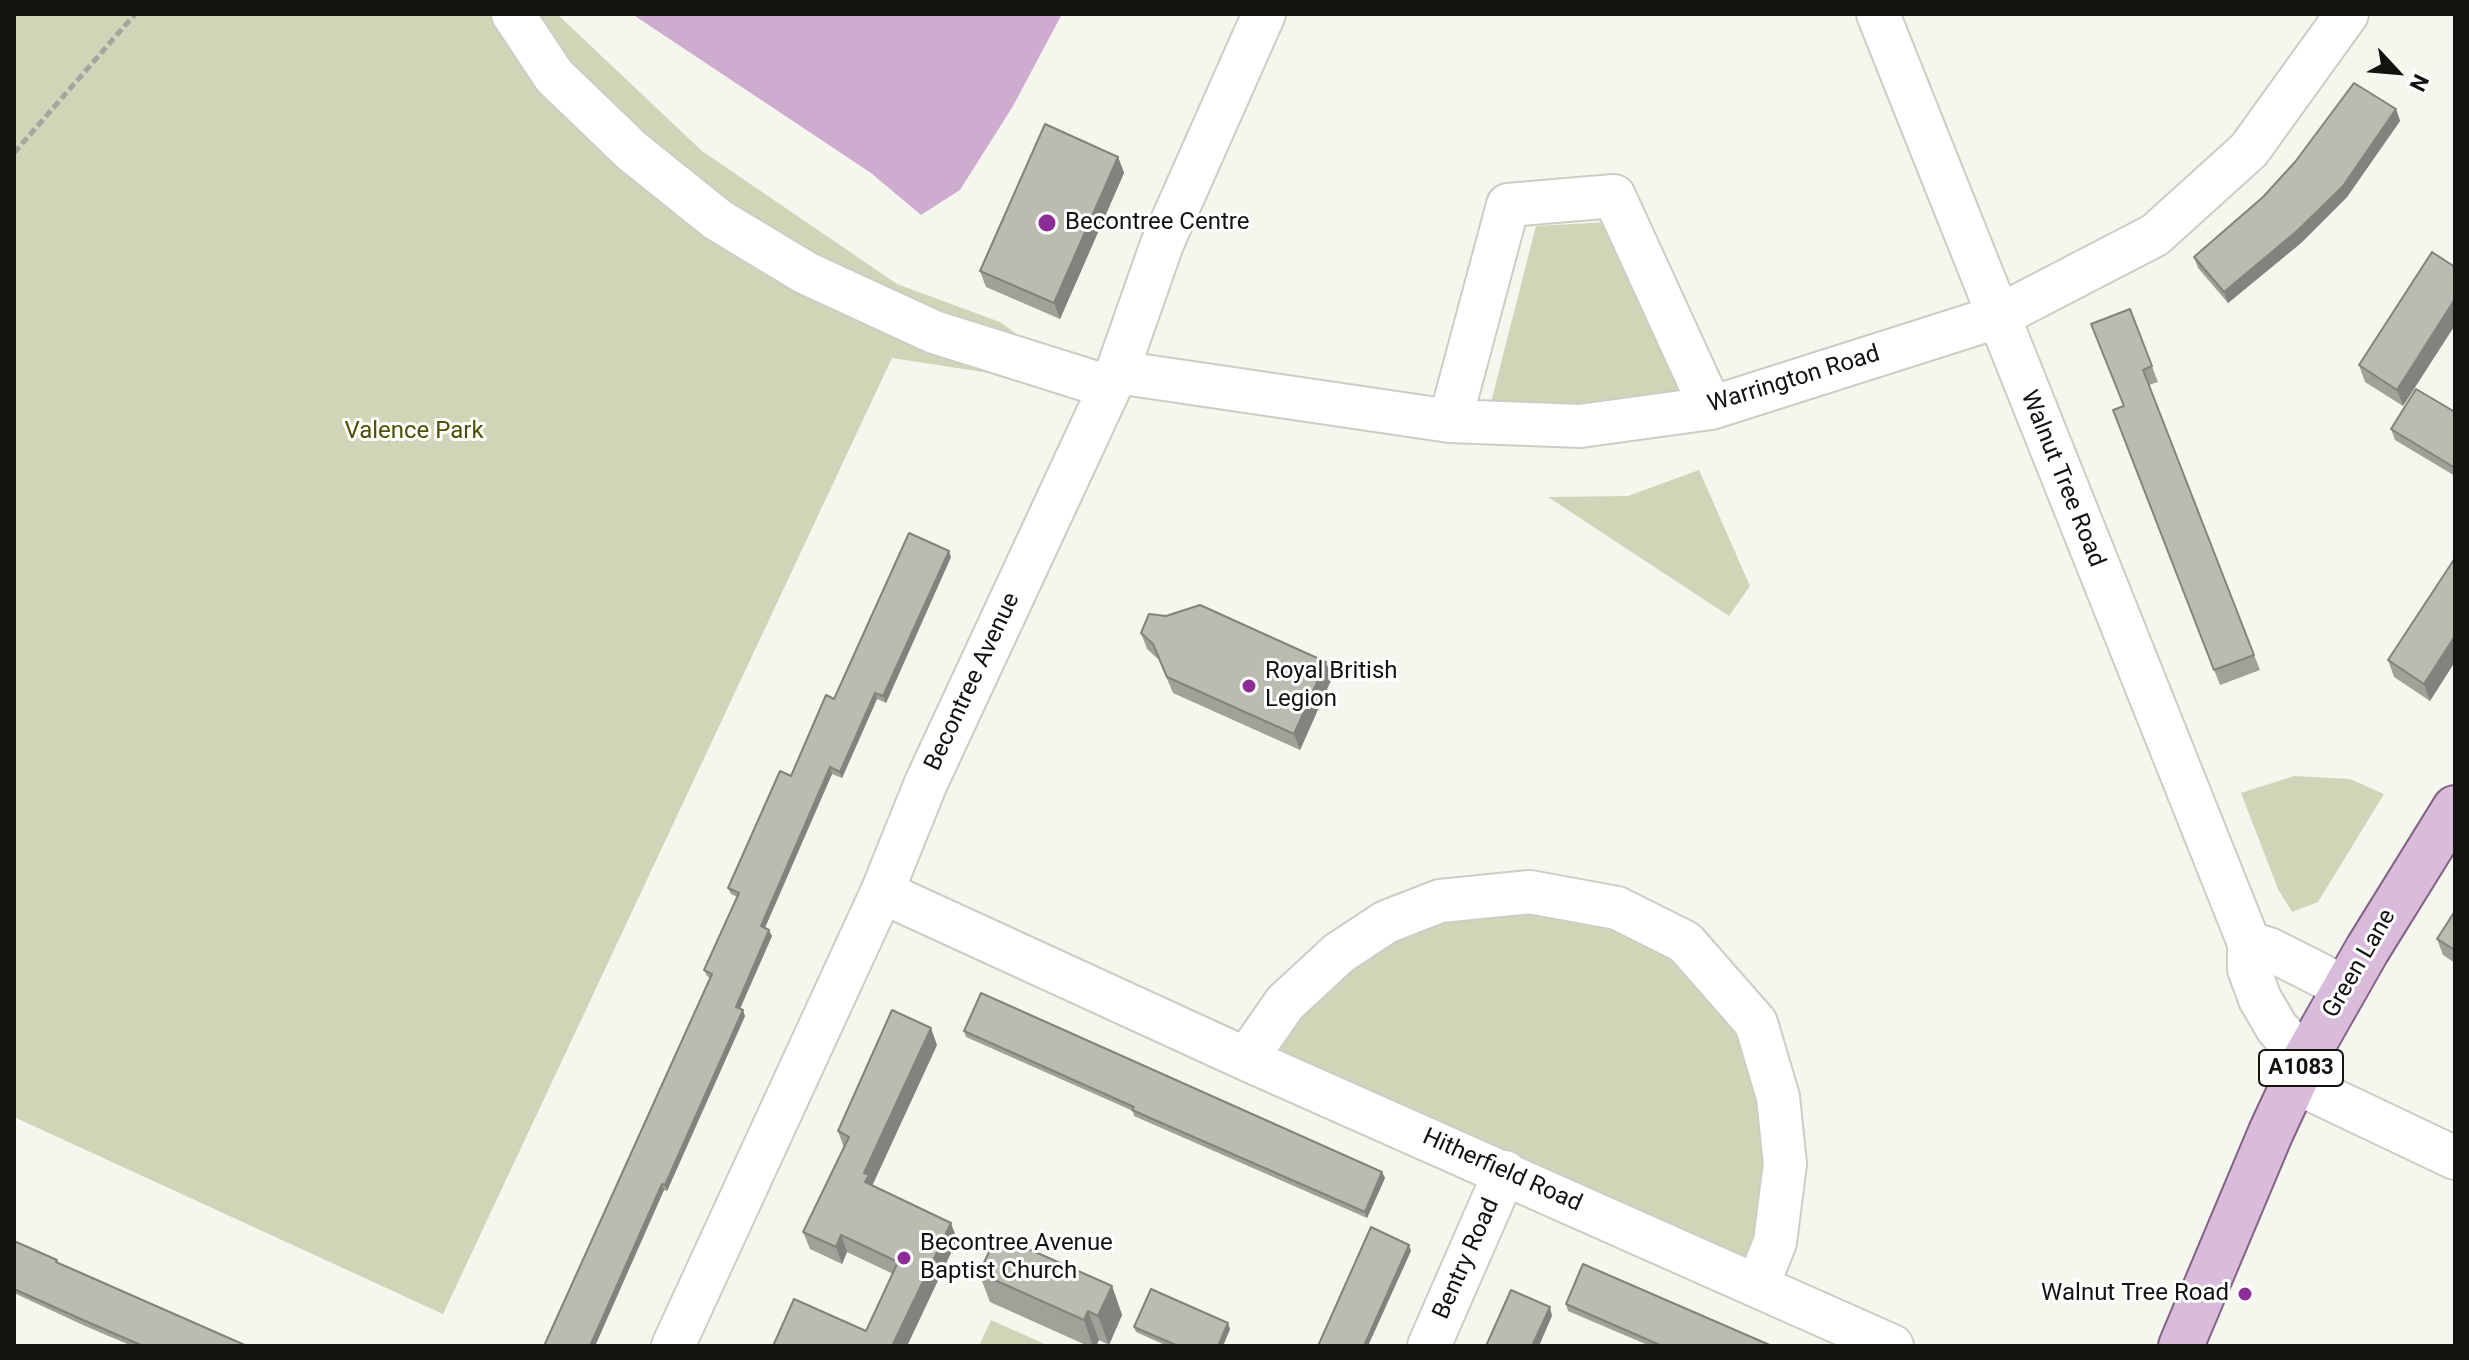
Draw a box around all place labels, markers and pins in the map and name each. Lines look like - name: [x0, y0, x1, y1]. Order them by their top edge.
- place label: Becontree Centre: [1065, 209, 1249, 237]
- marker: Becontree Centre: [1036, 212, 1058, 234]
- place label: Royal British Legion: [1265, 658, 1398, 714]
- marker: Royal British Legion: [1240, 677, 1258, 695]
- place label: Becontree Avenue Baptist Church: [920, 1230, 1113, 1286]
- marker: Becontree Avenue Baptist Church: [895, 1249, 913, 1267]
- place label: Walnut Tree Road: [2041, 1280, 2229, 1308]
- marker: Walnut Tree Road: [2236, 1285, 2254, 1303]

